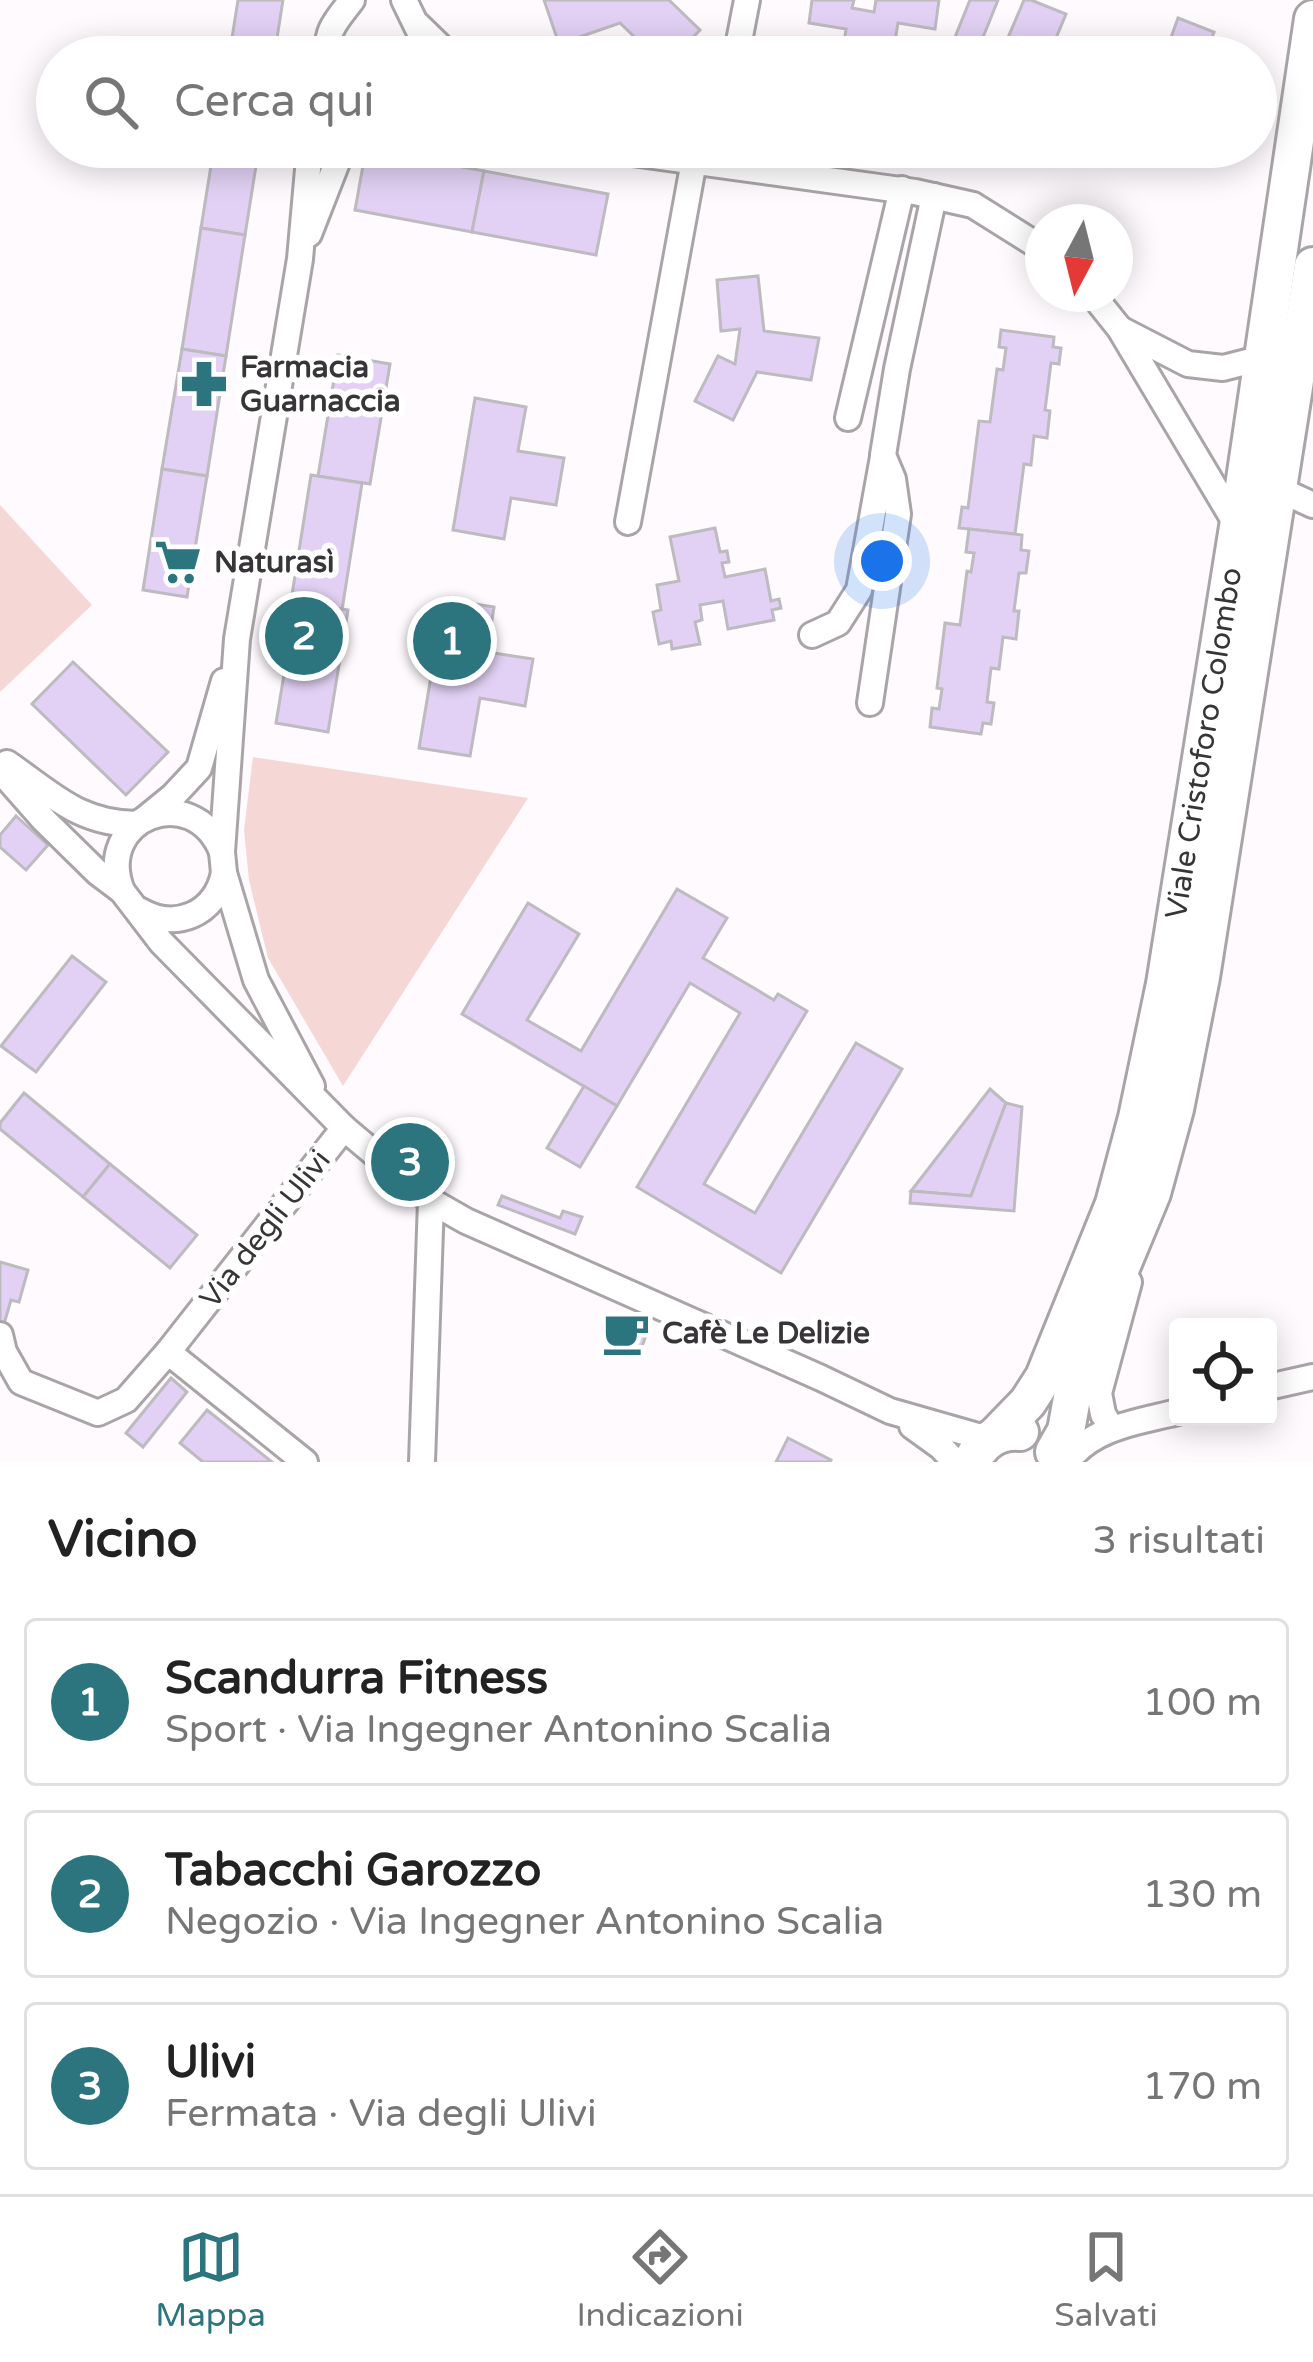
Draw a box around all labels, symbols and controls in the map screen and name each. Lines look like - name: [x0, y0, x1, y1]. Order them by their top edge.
- search box: [36, 36, 1277, 168]
- icon: search: [78, 69, 144, 135]
- text: Cerca qui: [174, 75, 375, 129]
- north arrow: [1025, 204, 1133, 312]
- place label: Farmacia Guarnaccia: [240, 349, 401, 420]
- pharmacy icon: Farmacia Guarnaccia: [179, 359, 229, 409]
- your location: [852, 531, 912, 591]
- supermarket icon: Naturasì: [153, 537, 203, 587]
- place label: Naturasì: [214, 544, 335, 581]
- street label: Viale Cristoforo Colombo: [1158, 565, 1250, 922]
- pin: 2: [265, 591, 343, 681]
- pin: 1: [413, 596, 491, 686]
- pin: 3: [371, 1117, 449, 1207]
- street label: Via degli Ulivi: [192, 1143, 339, 1316]
- cafe icon: Cafè Le Delizie: [601, 1308, 651, 1358]
- place label: Cafè Le Delizie: [662, 1315, 870, 1352]
- map controls: [1169, 1318, 1277, 1426]
- button: locate: [1169, 1318, 1277, 1426]
- text: Vicino: [48, 1509, 198, 1571]
- text: 3 risultati: [1093, 1517, 1265, 1564]
- text: Scandurra Fitness: [165, 1652, 548, 1706]
- text: 1: [78, 1679, 102, 1726]
- text: 100 m: [1143, 1679, 1262, 1726]
- text: Sport · Via Ingegner Antonino Scalia: [165, 1706, 832, 1753]
- text: Tabacchi Garozzo: [165, 1844, 541, 1898]
- text: 2: [78, 1871, 102, 1918]
- text: 130 m: [1143, 1871, 1262, 1918]
- text: Negozio · Via Ingegner Antonino Scalia: [165, 1898, 884, 1945]
- text: Ulivi: [165, 2036, 256, 2090]
- text: 3: [78, 2063, 102, 2110]
- text: 170 m: [1143, 2063, 1262, 2110]
- text: Fermata · Via degli Ulivi: [165, 2090, 597, 2137]
- tab: Mappa: [155, 2224, 266, 2335]
- tab: Indicazioni: [576, 2224, 744, 2335]
- tab: Salvati: [1054, 2224, 1158, 2335]

